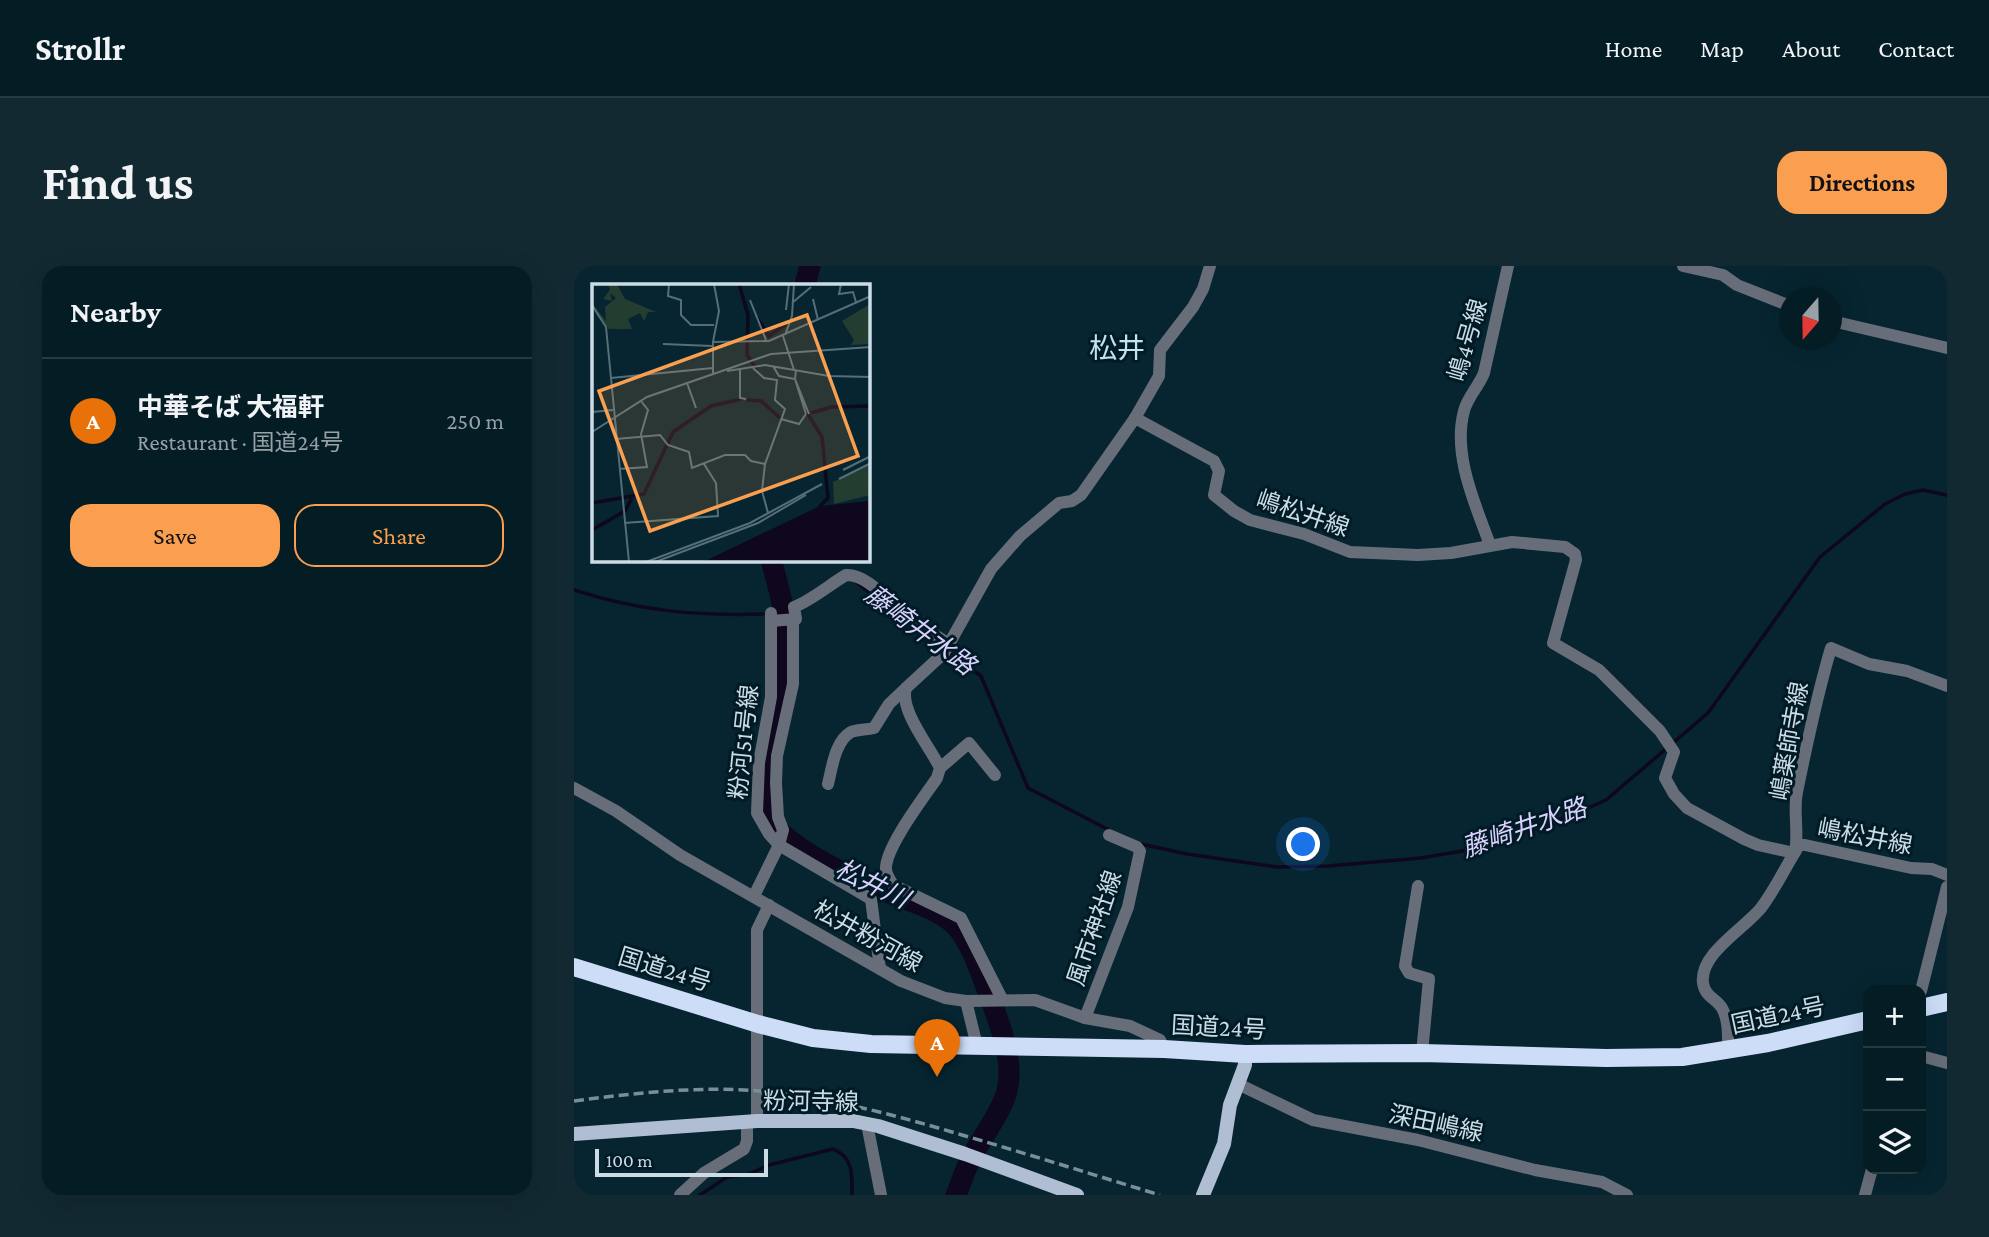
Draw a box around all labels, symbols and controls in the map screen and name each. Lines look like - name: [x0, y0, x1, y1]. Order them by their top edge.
- text: Strollr: [35, 30, 125, 67]
- text: Home: [1605, 35, 1662, 62]
- text: Map: [1700, 35, 1744, 62]
- text: About: [1782, 35, 1840, 62]
- text: Contact: [1878, 35, 1954, 62]
- button: Directions: [1777, 151, 1947, 214]
- text: Find us: [42, 155, 194, 210]
- inset map: [592, 284, 870, 562]
- north arrow: [1779, 287, 1842, 350]
- text: Nearby: [70, 295, 161, 328]
- street label: 嶋4号線: [1442, 296, 1492, 384]
- district label: 松井: [1089, 333, 1145, 364]
- text: 中華そば 大福軒: [137, 393, 324, 422]
- text: A: [86, 408, 100, 434]
- text: 250 m: [446, 408, 504, 434]
- text: Restaurant · 国道24号: [137, 429, 343, 455]
- street label: 嶋松井線: [1253, 485, 1353, 541]
- button: Save: [70, 504, 280, 567]
- button: Share: [294, 504, 504, 567]
- water label: 藤崎井水路: [859, 579, 982, 682]
- street label: 嶋薬師寺線: [1765, 680, 1813, 802]
- street label: 粉河51号線: [724, 683, 762, 801]
- water label: 藤崎井水路: [1458, 792, 1592, 863]
- street label: 嶋松井線: [1815, 814, 1915, 858]
- your location: [1286, 827, 1320, 861]
- water label: 松井川: [831, 854, 916, 915]
- street label: 風市神社線: [1062, 867, 1126, 989]
- street label: 松井粉河線: [809, 895, 927, 977]
- street label: 国道24号: [615, 942, 715, 996]
- map controls: [1863, 985, 1926, 1174]
- button: +: [1863, 985, 1926, 1048]
- street label: 国道24号: [1728, 992, 1828, 1038]
- street label: 国道24号: [1171, 1011, 1267, 1043]
- pin: A: [914, 1019, 960, 1077]
- button: −: [1863, 1048, 1926, 1111]
- street label: 粉河寺線: [763, 1087, 859, 1115]
- street label: 深田嶋線: [1386, 1100, 1486, 1146]
- button: layers: [1863, 1111, 1926, 1174]
- scale bar: [595, 1146, 768, 1178]
- text: 100 m: [606, 1150, 653, 1171]

